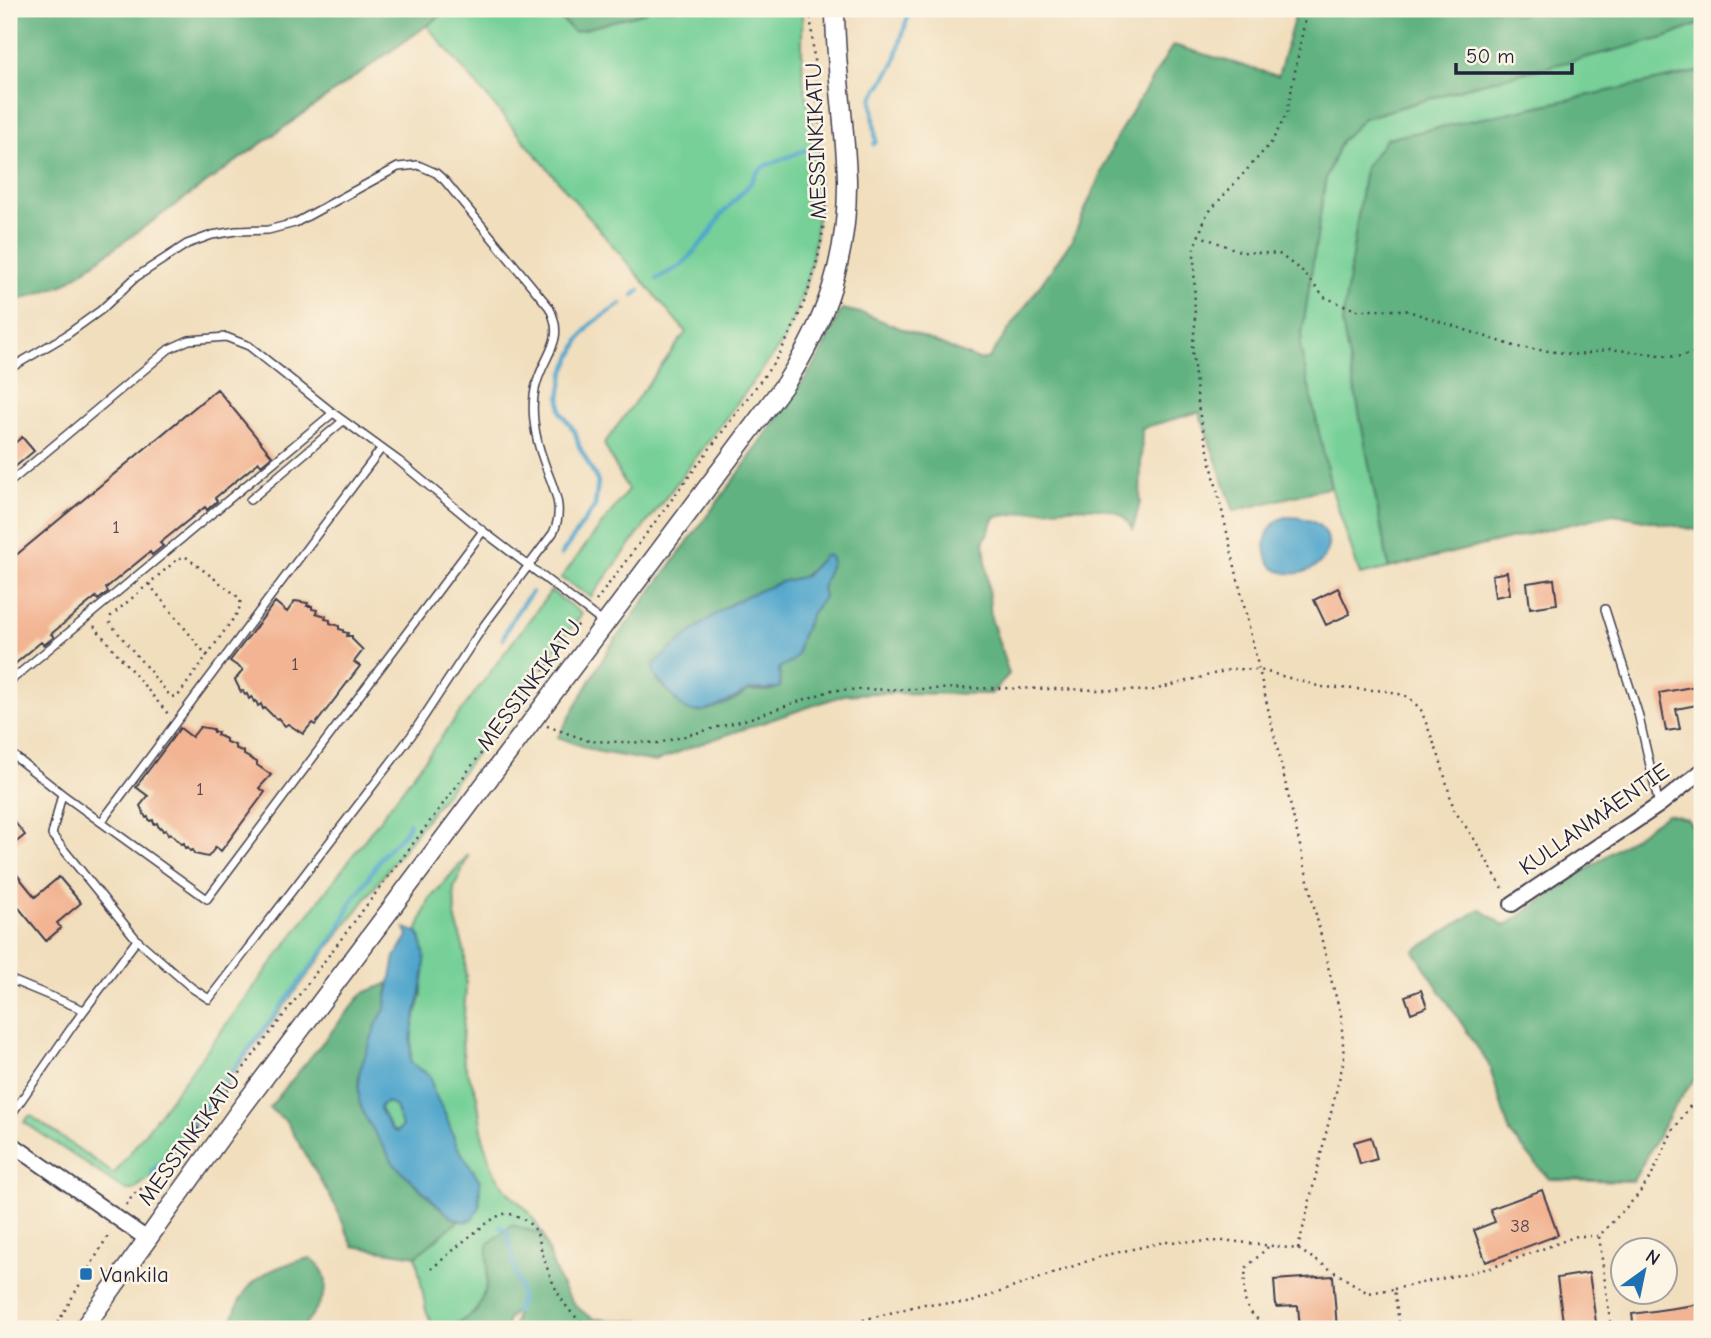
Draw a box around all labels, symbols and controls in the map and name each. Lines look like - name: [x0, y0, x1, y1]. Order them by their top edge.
- scale bar: [1456, 32, 1571, 76]
- text: 50 m: [1466, 44, 1515, 68]
- street label: MESSINKIKATU: [800, 62, 832, 220]
- house number: 1: [112, 516, 120, 538]
- street label: MESSINKIKATU: [471, 614, 587, 756]
- house number: 1: [291, 653, 299, 675]
- street label: KULLANMÄENTIE: [1514, 757, 1674, 881]
- house number: 1: [196, 778, 204, 800]
- street label: MESSINKIKATU: [132, 1068, 246, 1210]
- house number: 38: [1510, 1215, 1530, 1237]
- north arrow: [1610, 1236, 1680, 1306]
- text: N: [1642, 1245, 1664, 1270]
- place label: Vankila: [100, 1261, 169, 1288]
- marker: Vankila: [78, 1266, 94, 1282]

